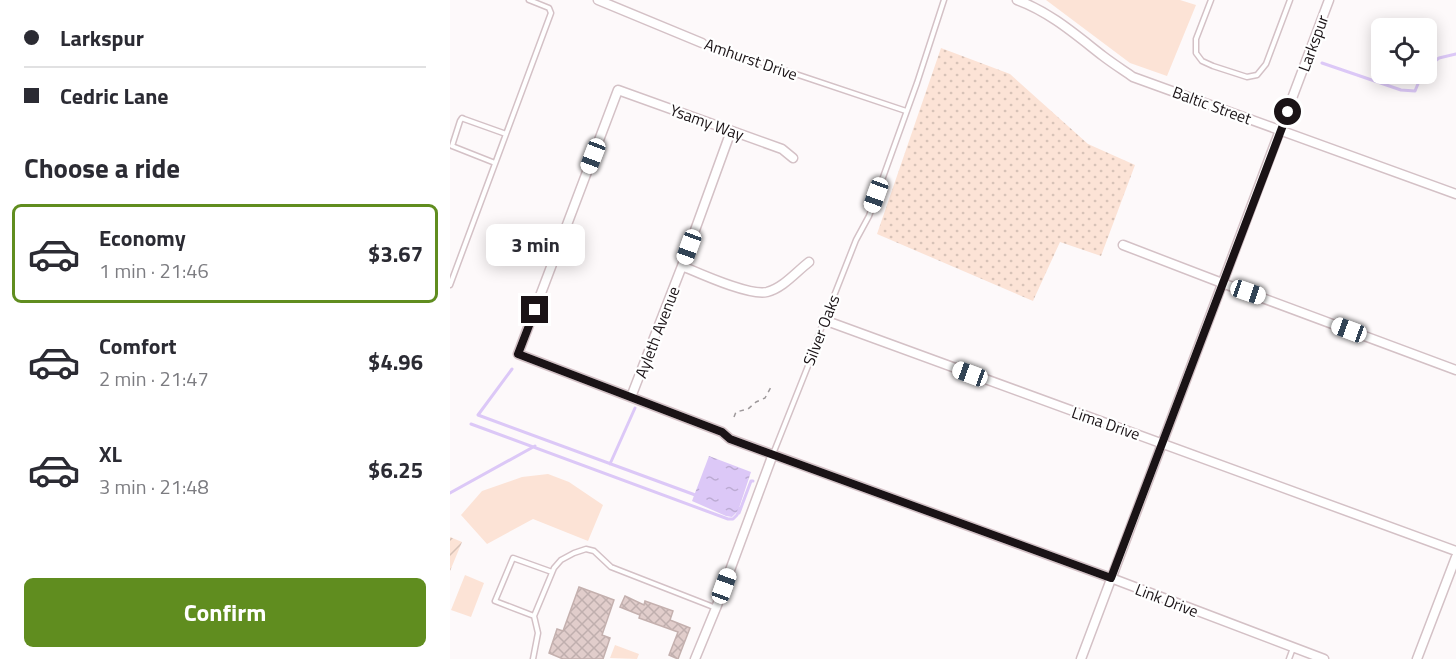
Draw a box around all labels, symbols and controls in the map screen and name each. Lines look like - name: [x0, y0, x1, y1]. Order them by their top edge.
- street label: Larkspur: [1292, 11, 1334, 75]
- map controls: [1371, 18, 1437, 84]
- button: locate: [1371, 18, 1437, 84]
- text: Larkspur: [60, 21, 144, 55]
- street label: Amhurst Drive: [701, 32, 801, 86]
- text: Cedric Lane: [60, 79, 169, 113]
- street label: Baltic Street: [1169, 80, 1255, 131]
- street label: Ysamy Way: [667, 98, 748, 147]
- route start: [1274, 98, 1301, 125]
- car: [578, 136, 608, 176]
- text: Choose a ride: [24, 147, 180, 188]
- car: [861, 175, 891, 215]
- text: Economy: [99, 221, 186, 255]
- callout: 3 min: [486, 223, 584, 265]
- icon: car: [27, 227, 81, 281]
- car: [674, 227, 704, 267]
- text: 3 min: [511, 229, 560, 260]
- text: $3.67: [368, 237, 423, 271]
- text: 1 min · 21:46: [99, 255, 209, 286]
- car: [1228, 278, 1268, 306]
- street label: Ayleth Avenue: [629, 283, 685, 381]
- street label: Silver Oaks: [796, 291, 846, 369]
- route end: [521, 296, 548, 323]
- car: [1329, 315, 1369, 345]
- text: Comfort: [99, 329, 177, 363]
- icon: car: [27, 335, 81, 389]
- text: $4.96: [368, 345, 423, 379]
- car: [950, 359, 990, 389]
- text: 2 min · 21:47: [99, 363, 209, 394]
- street label: Lima Drive: [1068, 400, 1144, 446]
- text: XL: [99, 437, 122, 471]
- icon: car: [27, 443, 81, 497]
- text: $6.25: [368, 453, 423, 487]
- text: 3 min · 21:48: [99, 471, 209, 502]
- car: [709, 566, 739, 606]
- street label: Link Drive: [1132, 577, 1202, 623]
- button: Confirm: [24, 578, 426, 647]

